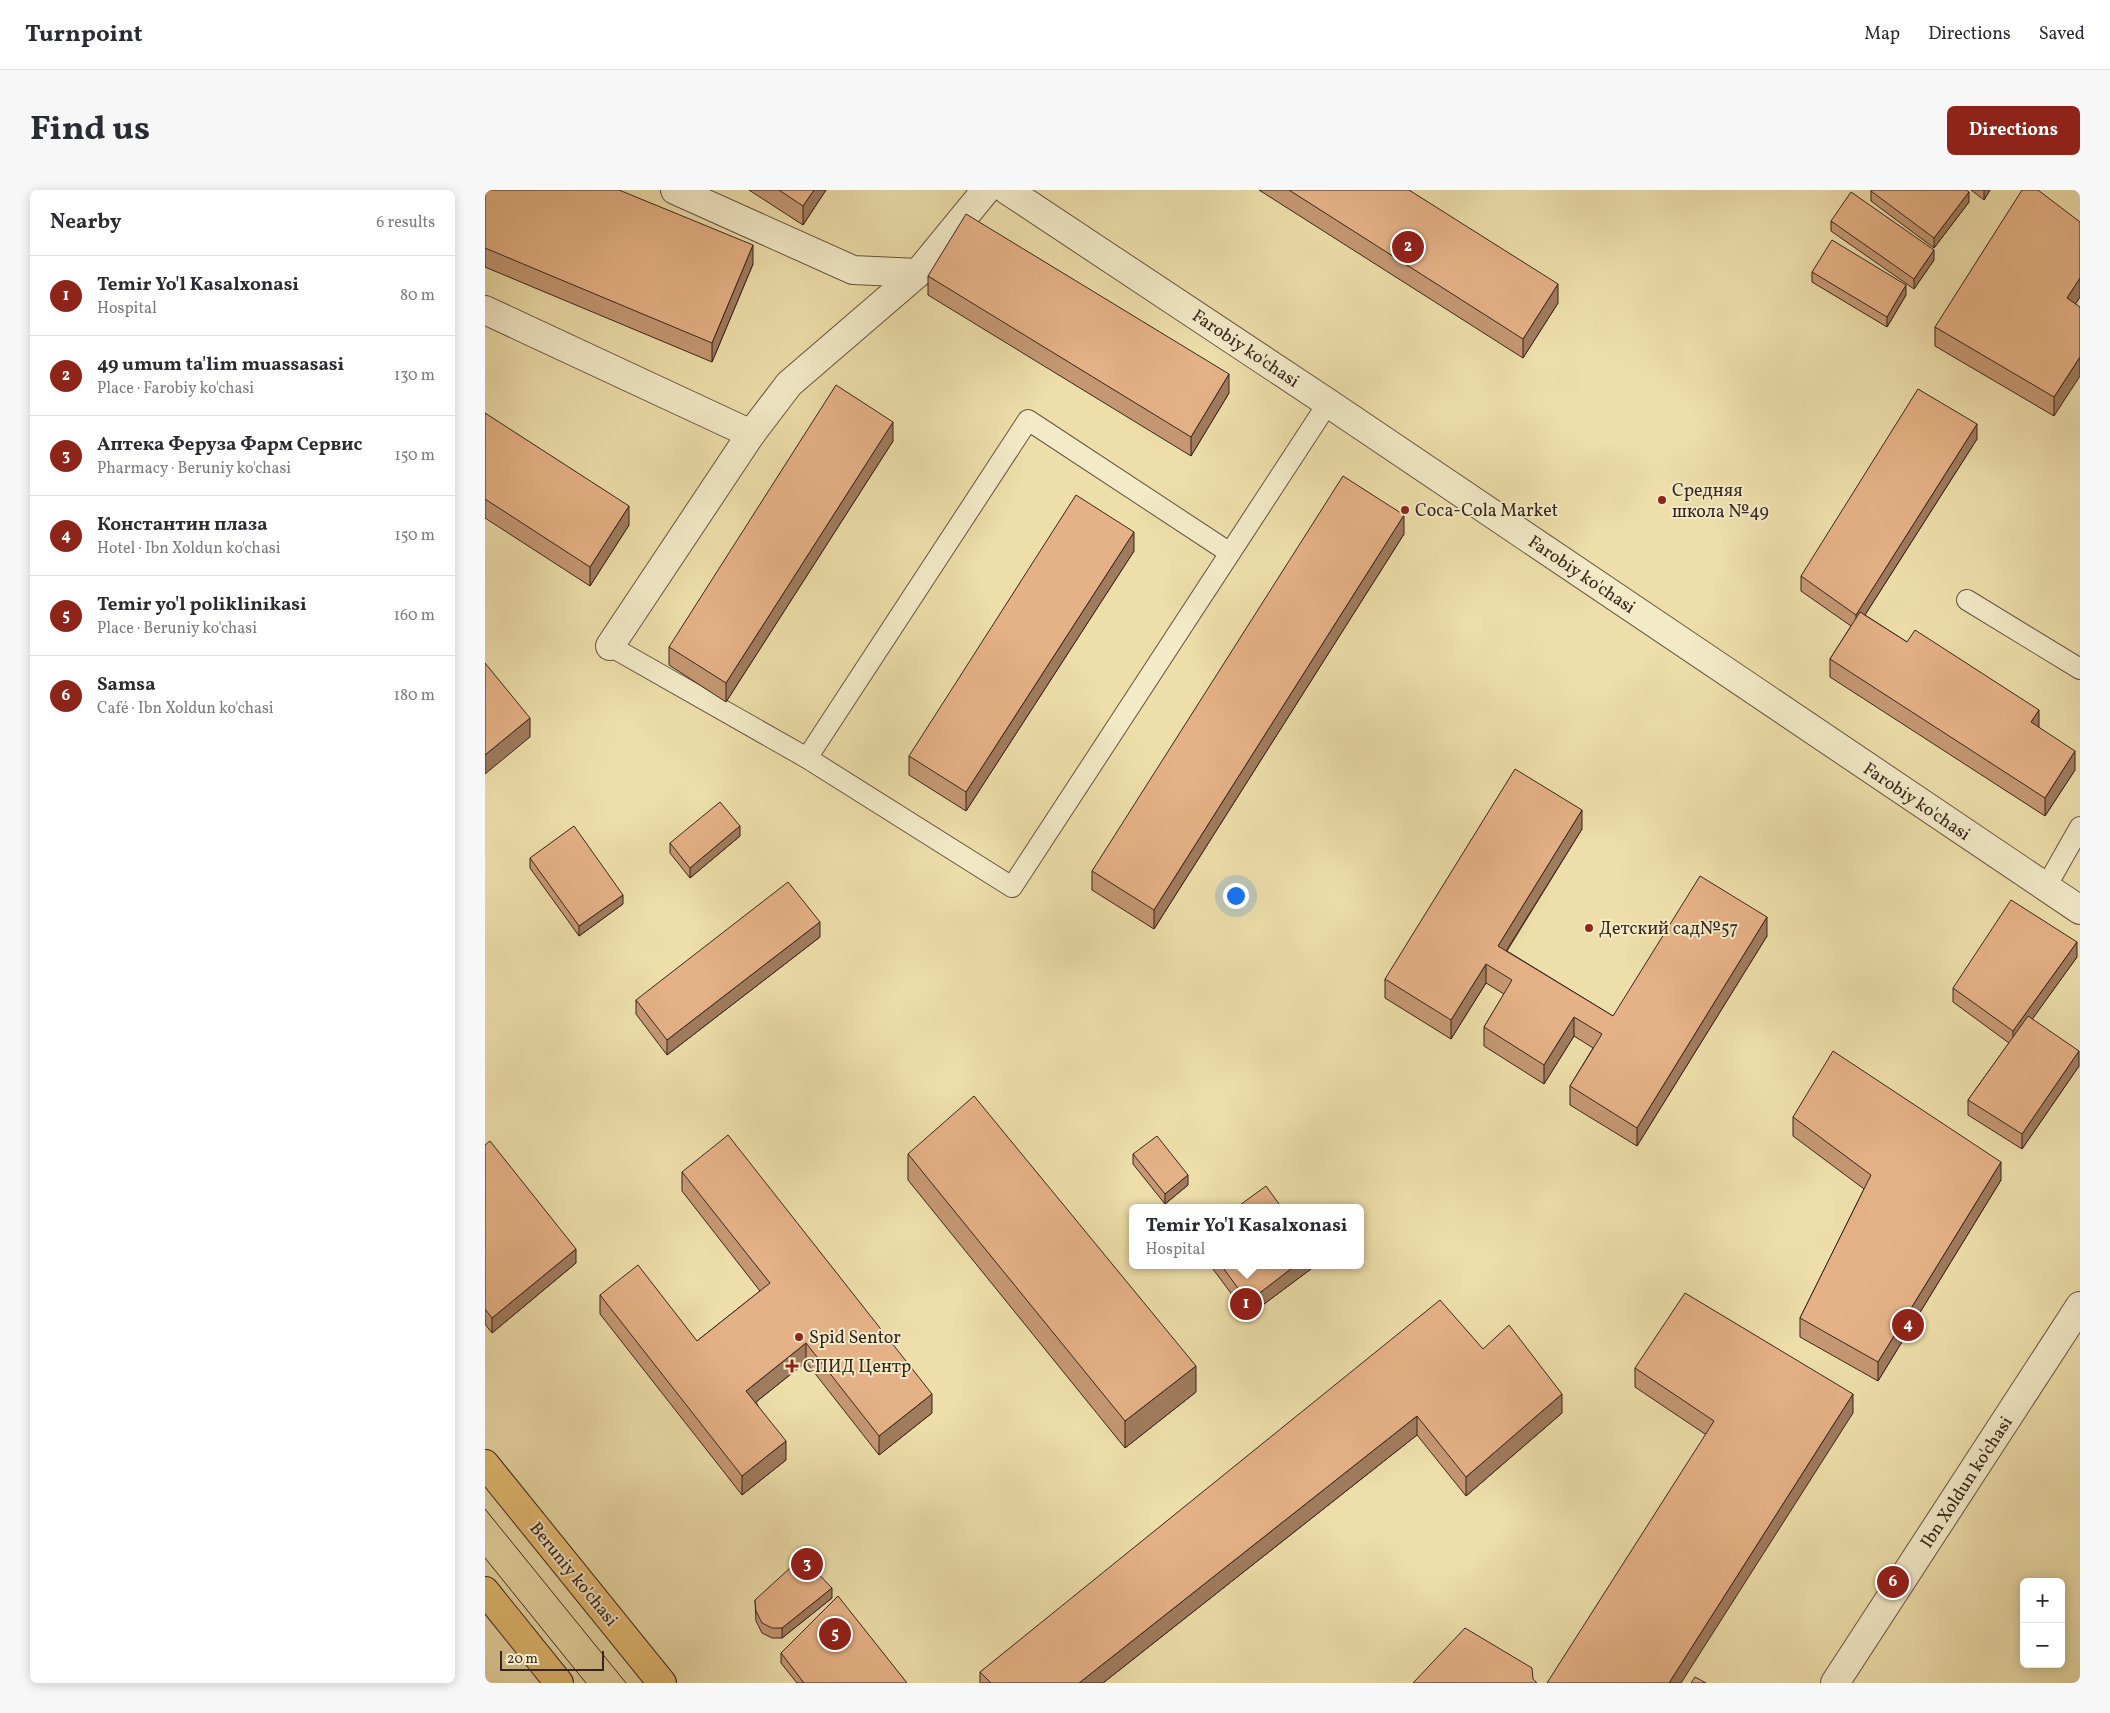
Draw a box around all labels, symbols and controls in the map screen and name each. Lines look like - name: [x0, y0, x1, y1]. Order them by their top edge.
- text: Turnpoint: [25, 18, 143, 52]
- text: Map: [1864, 22, 1900, 47]
- text: Directions: [1928, 22, 2011, 47]
- text: Saved: [2039, 22, 2085, 47]
- text: Find us: [30, 106, 150, 154]
- button: Directions: [1947, 106, 2080, 155]
- text: Nearby: [50, 208, 121, 237]
- text: 6 results: [376, 212, 435, 234]
- pin: 2: [1392, 228, 1424, 266]
- text: Temir Yo'l Kasalxonasi: [97, 272, 299, 298]
- text: 1: [63, 285, 69, 307]
- text: 80 m: [400, 285, 435, 307]
- text: Hospital: [97, 298, 157, 320]
- street label: Farobiy ko'chasi: [1187, 304, 1304, 394]
- text: 49 umum ta'lim muassasasi: [97, 352, 344, 378]
- text: 2: [62, 365, 70, 387]
- text: 130 m: [394, 365, 435, 387]
- text: Place · Farobiy ko'chasi: [97, 378, 254, 400]
- text: Аптека Феруза Фарм Сервис: [97, 432, 362, 458]
- text: 3: [62, 445, 70, 467]
- text: 150 m: [394, 445, 435, 467]
- text: Pharmacy · Beruniy ko'chasi: [97, 458, 291, 480]
- place label: Средняя школа №49: [1672, 479, 1769, 525]
- marker: Средняя школа №49: [1656, 494, 1668, 506]
- place label: Coca-Cola Market: [1415, 499, 1558, 524]
- marker: Coca-Cola Market: [1399, 504, 1411, 516]
- text: Константин плаза: [97, 512, 268, 538]
- text: 4: [61, 525, 71, 547]
- text: 150 m: [394, 525, 435, 547]
- street label: Farobiy ko'chasi: [1523, 530, 1640, 620]
- text: Hotel · Ibn Xoldun ko'chasi: [97, 538, 281, 560]
- text: Temir yo'l poliklinikasi: [97, 592, 307, 618]
- text: 5: [62, 605, 70, 627]
- text: 160 m: [394, 605, 435, 627]
- text: Place · Beruniy ko'chasi: [97, 618, 257, 640]
- text: Samsa: [97, 672, 156, 698]
- text: 6: [62, 685, 70, 707]
- text: 180 m: [394, 685, 435, 707]
- text: Café · Ibn Xoldun ko'chasi: [97, 698, 274, 720]
- street label: Farobiy ko'chasi: [1858, 757, 1975, 847]
- your location: [1223, 883, 1249, 909]
- place label: Детский сад№57: [1599, 917, 1738, 942]
- marker: Детский сад№57: [1583, 922, 1595, 934]
- popup: [1129, 1204, 1364, 1269]
- text: Temir Yo'l Kasalxonasi: [1146, 1213, 1347, 1239]
- text: Hospital: [1146, 1239, 1205, 1261]
- pin: 1: [1230, 1285, 1262, 1323]
- pin: 4: [1892, 1306, 1924, 1344]
- place label: Spid Sentor: [809, 1326, 901, 1351]
- marker: Spid Sentor: [793, 1331, 805, 1343]
- place label: СПИД Центр: [803, 1355, 911, 1380]
- marker: СПИД Центр: [785, 1359, 799, 1373]
- street label: Ibn Xoldun ko'chasi: [1915, 1412, 2019, 1554]
- street label: Beruniy ko'chasi: [523, 1517, 623, 1632]
- pin: 3: [791, 1545, 823, 1583]
- pin: 6: [1877, 1563, 1909, 1601]
- map controls: [2020, 1578, 2065, 1668]
- button: +: [2020, 1578, 2065, 1623]
- pin: 5: [819, 1615, 851, 1653]
- button: −: [2020, 1623, 2065, 1668]
- scale bar: [500, 1648, 604, 1671]
- text: 20 m: [507, 1650, 538, 1669]

